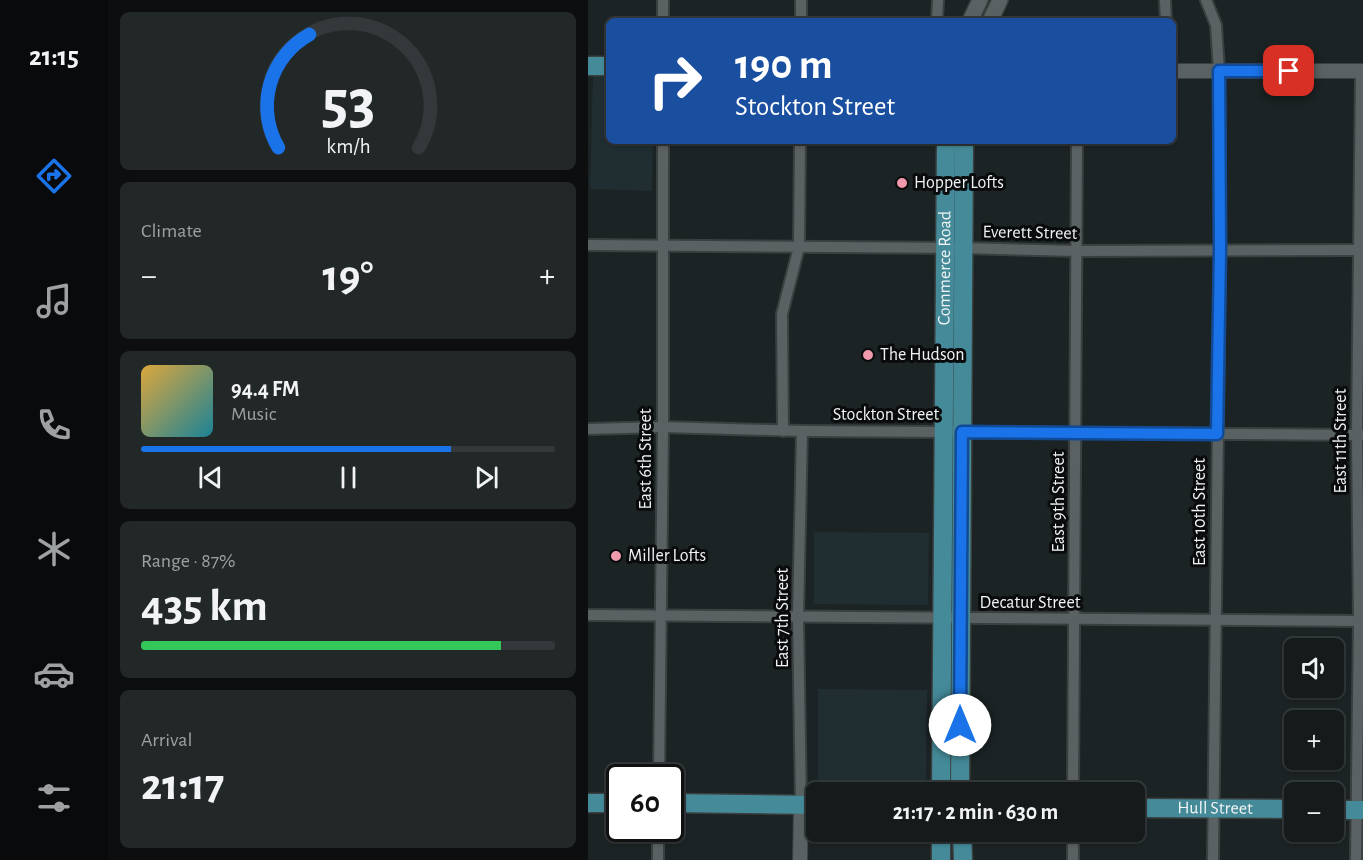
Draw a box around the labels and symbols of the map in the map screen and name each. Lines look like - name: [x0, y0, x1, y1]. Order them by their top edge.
- pin: [1263, 45, 1314, 96]
- place label: Hopper Lofts: [914, 174, 1004, 192]
- marker: Hopper Lofts: [895, 176, 909, 190]
- street label: Commerce Road: [936, 211, 954, 325]
- street label: Everett Street: [982, 223, 1078, 243]
- place label: The Hudson: [880, 346, 965, 364]
- marker: The Hudson: [861, 348, 875, 362]
- street label: East 11th Street: [1332, 388, 1350, 493]
- street label: Stockton Street: [833, 406, 940, 424]
- street label: East 6th Street: [637, 408, 655, 509]
- street label: East 9th Street: [1050, 451, 1068, 552]
- street label: East 10th Street: [1191, 458, 1209, 566]
- place label: Miller Lofts: [628, 547, 706, 565]
- marker: Miller Lofts: [609, 549, 623, 563]
- street label: East 7th Street: [774, 568, 792, 668]
- street label: Decatur Street: [980, 594, 1081, 612]
- position arrow: [928, 693, 992, 757]
- speed limit sign: 60: [606, 764, 684, 842]
- street label: Hull Street: [1177, 799, 1253, 818]

